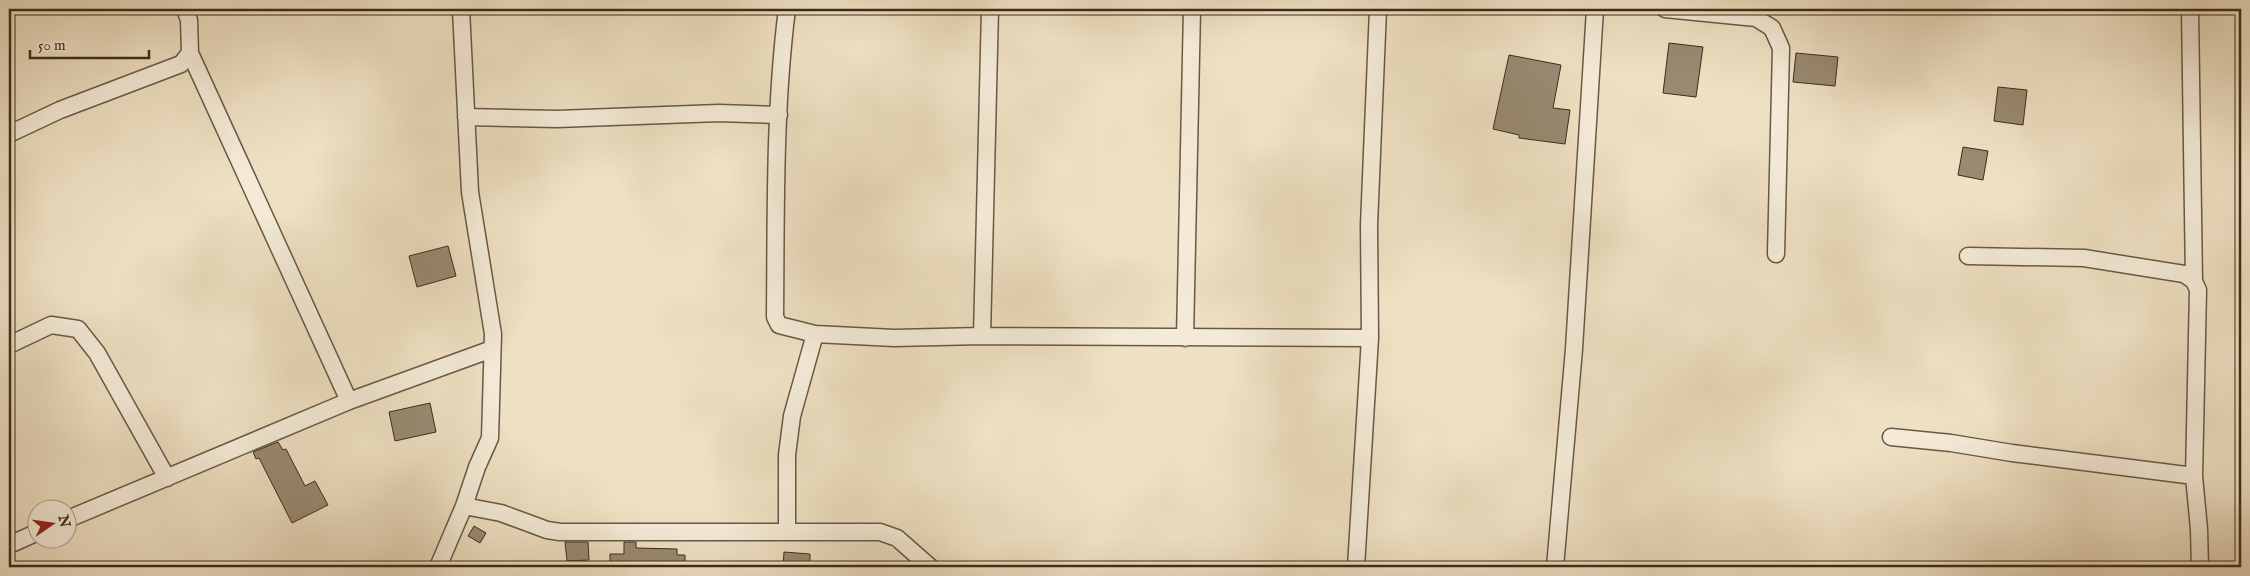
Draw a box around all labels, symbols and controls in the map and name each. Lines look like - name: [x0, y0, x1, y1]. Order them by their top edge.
- scale bar: [30, 28, 149, 60]
- text: 50 m: [38, 36, 66, 55]
- north arrow: [28, 498, 78, 548]
- text: N: [53, 512, 74, 529]

